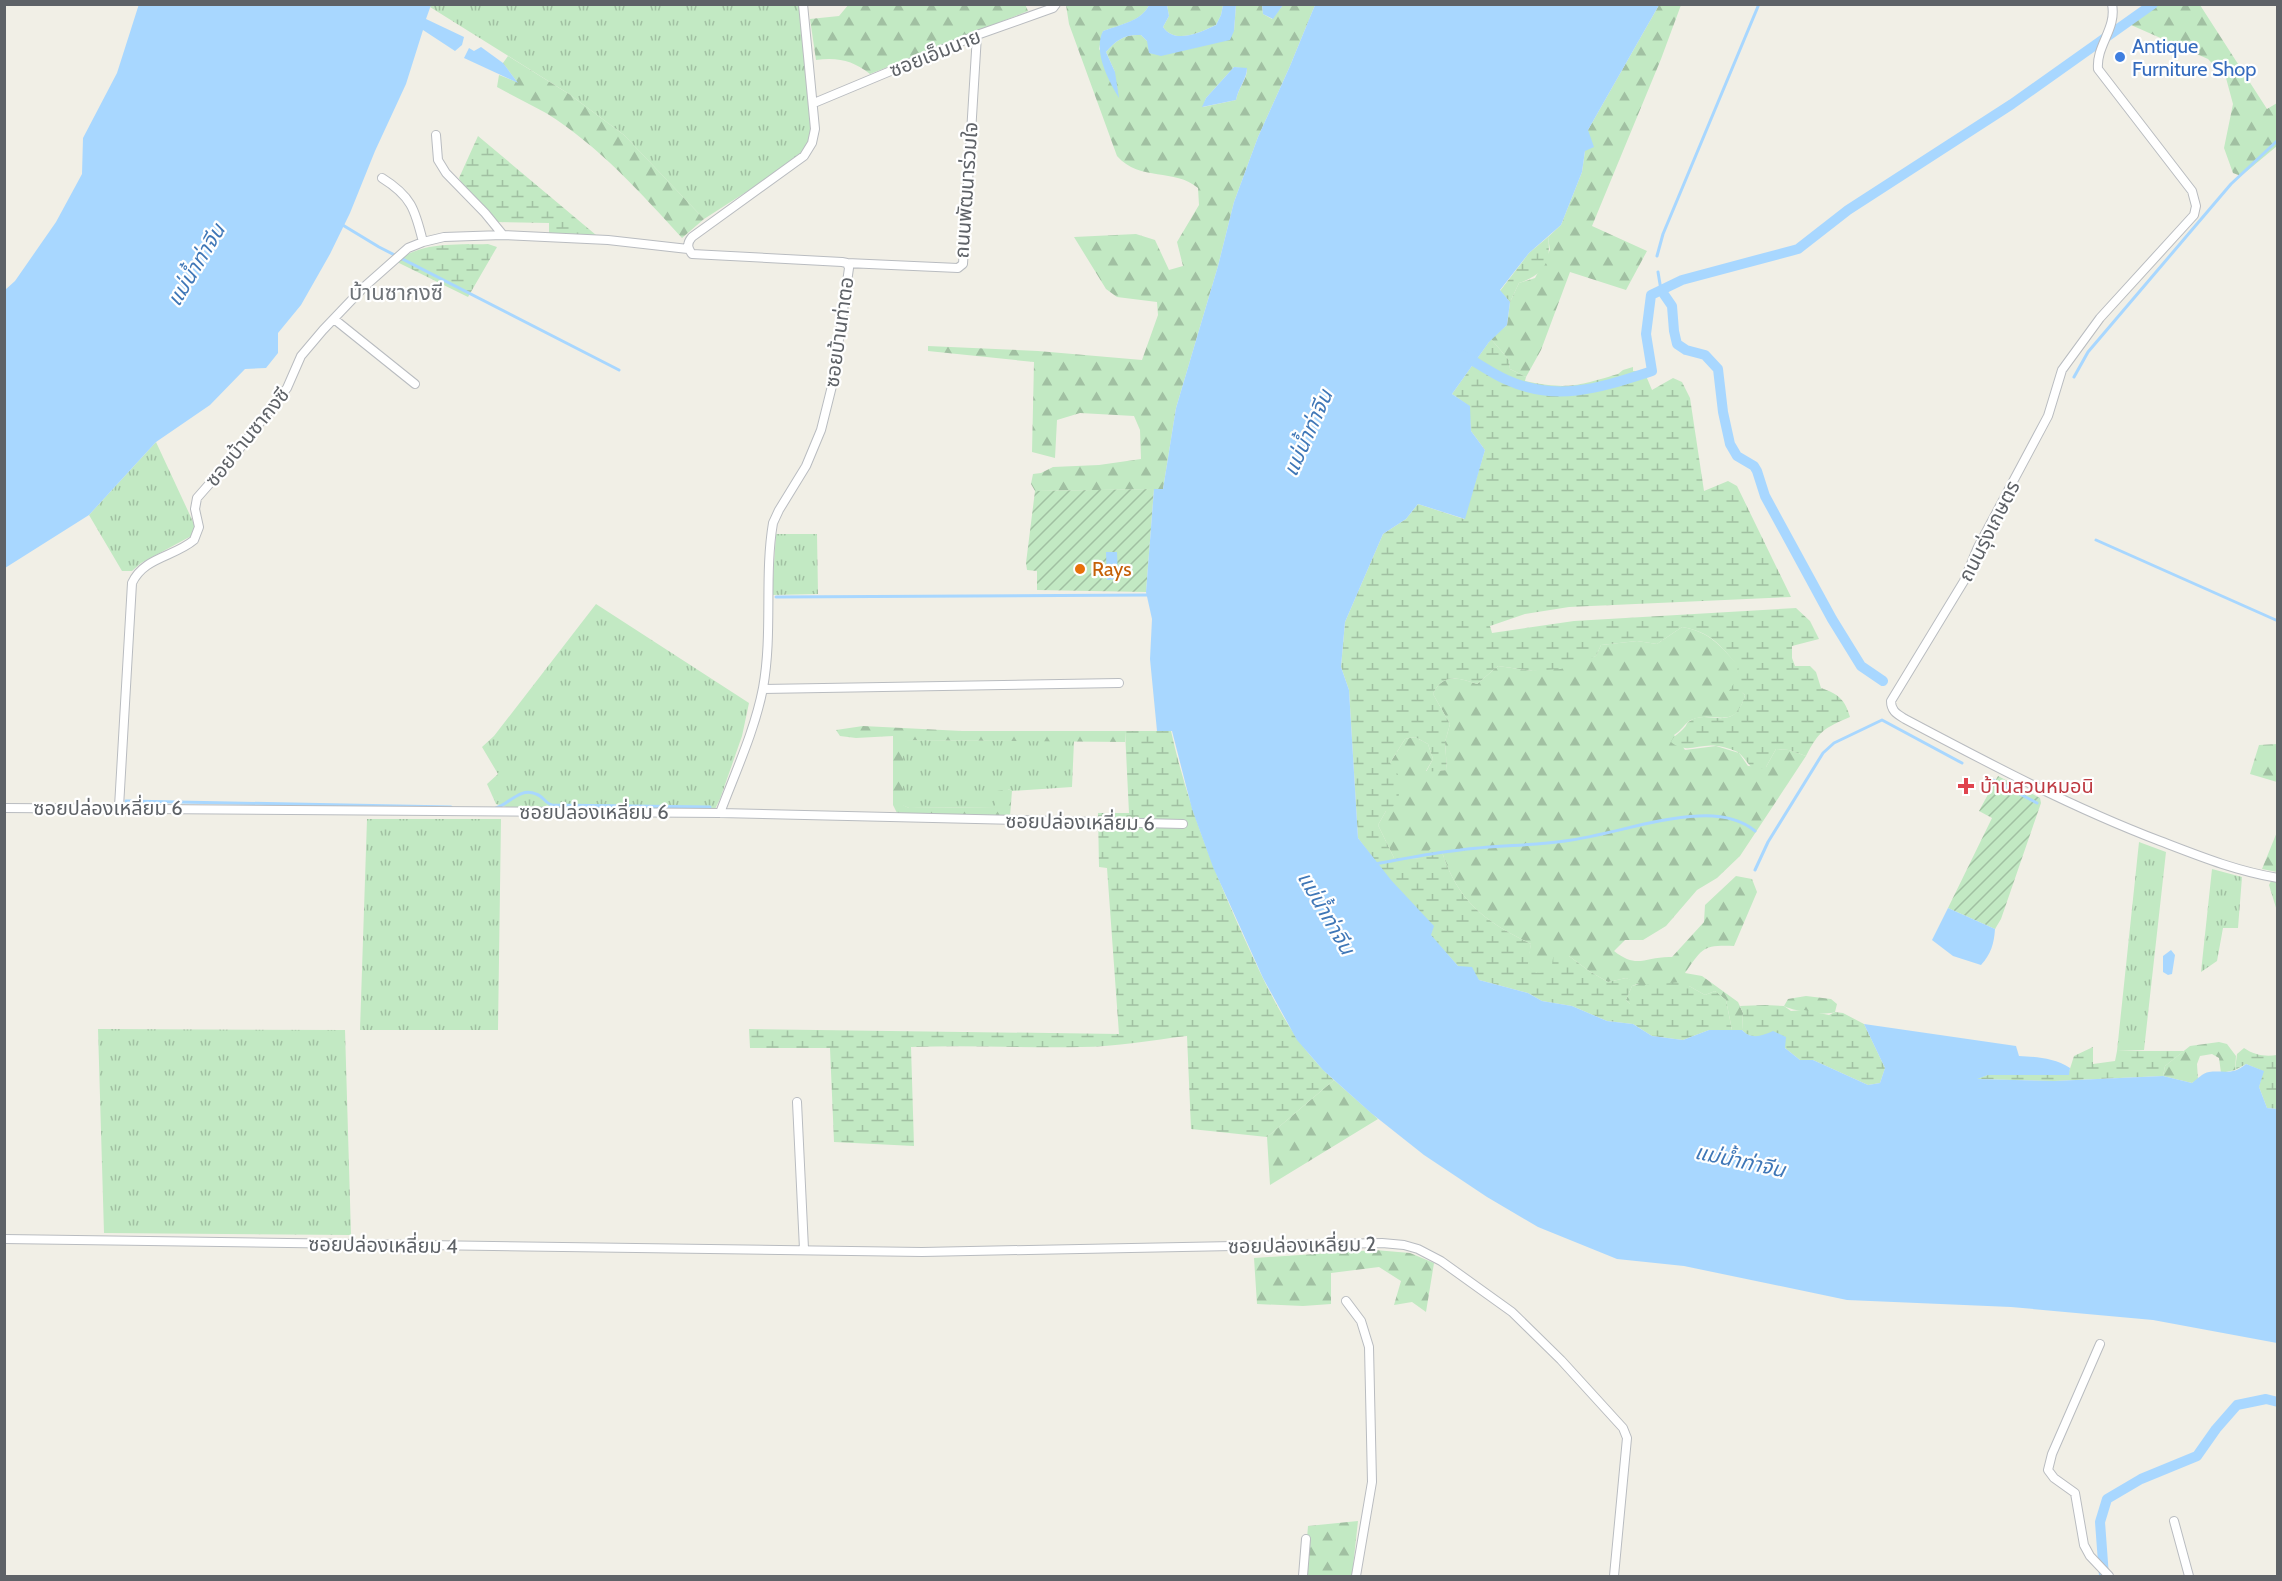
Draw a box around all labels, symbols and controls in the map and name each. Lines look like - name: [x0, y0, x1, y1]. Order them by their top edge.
- street label: ซอยเอ็มนาย: [886, 24, 984, 82]
- place label: Antique Furniture Shop: [2132, 34, 2256, 81]
- marker: Antique Furniture Shop: [2113, 50, 2127, 64]
- street label: ถนนพัฒนาร่วมใจ: [949, 121, 983, 259]
- water label: แม่น้ำท่าจีน: [160, 217, 230, 310]
- street label: ซอยบ้านท่าตอ: [819, 275, 859, 389]
- district label: บ้านซากงซี: [349, 279, 443, 306]
- street label: ซอยบ้านซากงซี: [200, 383, 294, 491]
- water label: แม่น้ำท่าจีน: [1276, 384, 1338, 480]
- street label: ถนนรุ่งเกษตร: [1953, 476, 2025, 586]
- place label: Rays: [1092, 557, 1131, 581]
- marker: Rays: [1073, 562, 1087, 576]
- place label: บ้านสวนหมอนิ: [1980, 774, 2094, 798]
- marker: บ้านสวนหมอนิ: [1957, 777, 1975, 795]
- street label: ซอยปล่องเหลี่ยม 6: [33, 794, 183, 820]
- street label: ซอยปล่องเหลี่ยม 6: [519, 798, 669, 824]
- street label: ซอยปล่องเหลี่ยม 6: [1005, 807, 1155, 835]
- water label: แม่น้ำท่าจีน: [1293, 866, 1362, 960]
- water label: แม่น้ำท่าจีน: [1693, 1137, 1789, 1182]
- street label: ซอยปล่องเหลี่ยม 4: [308, 1230, 458, 1258]
- street label: ซอยปล่องเหลี่ยม 2: [1228, 1230, 1376, 1258]

